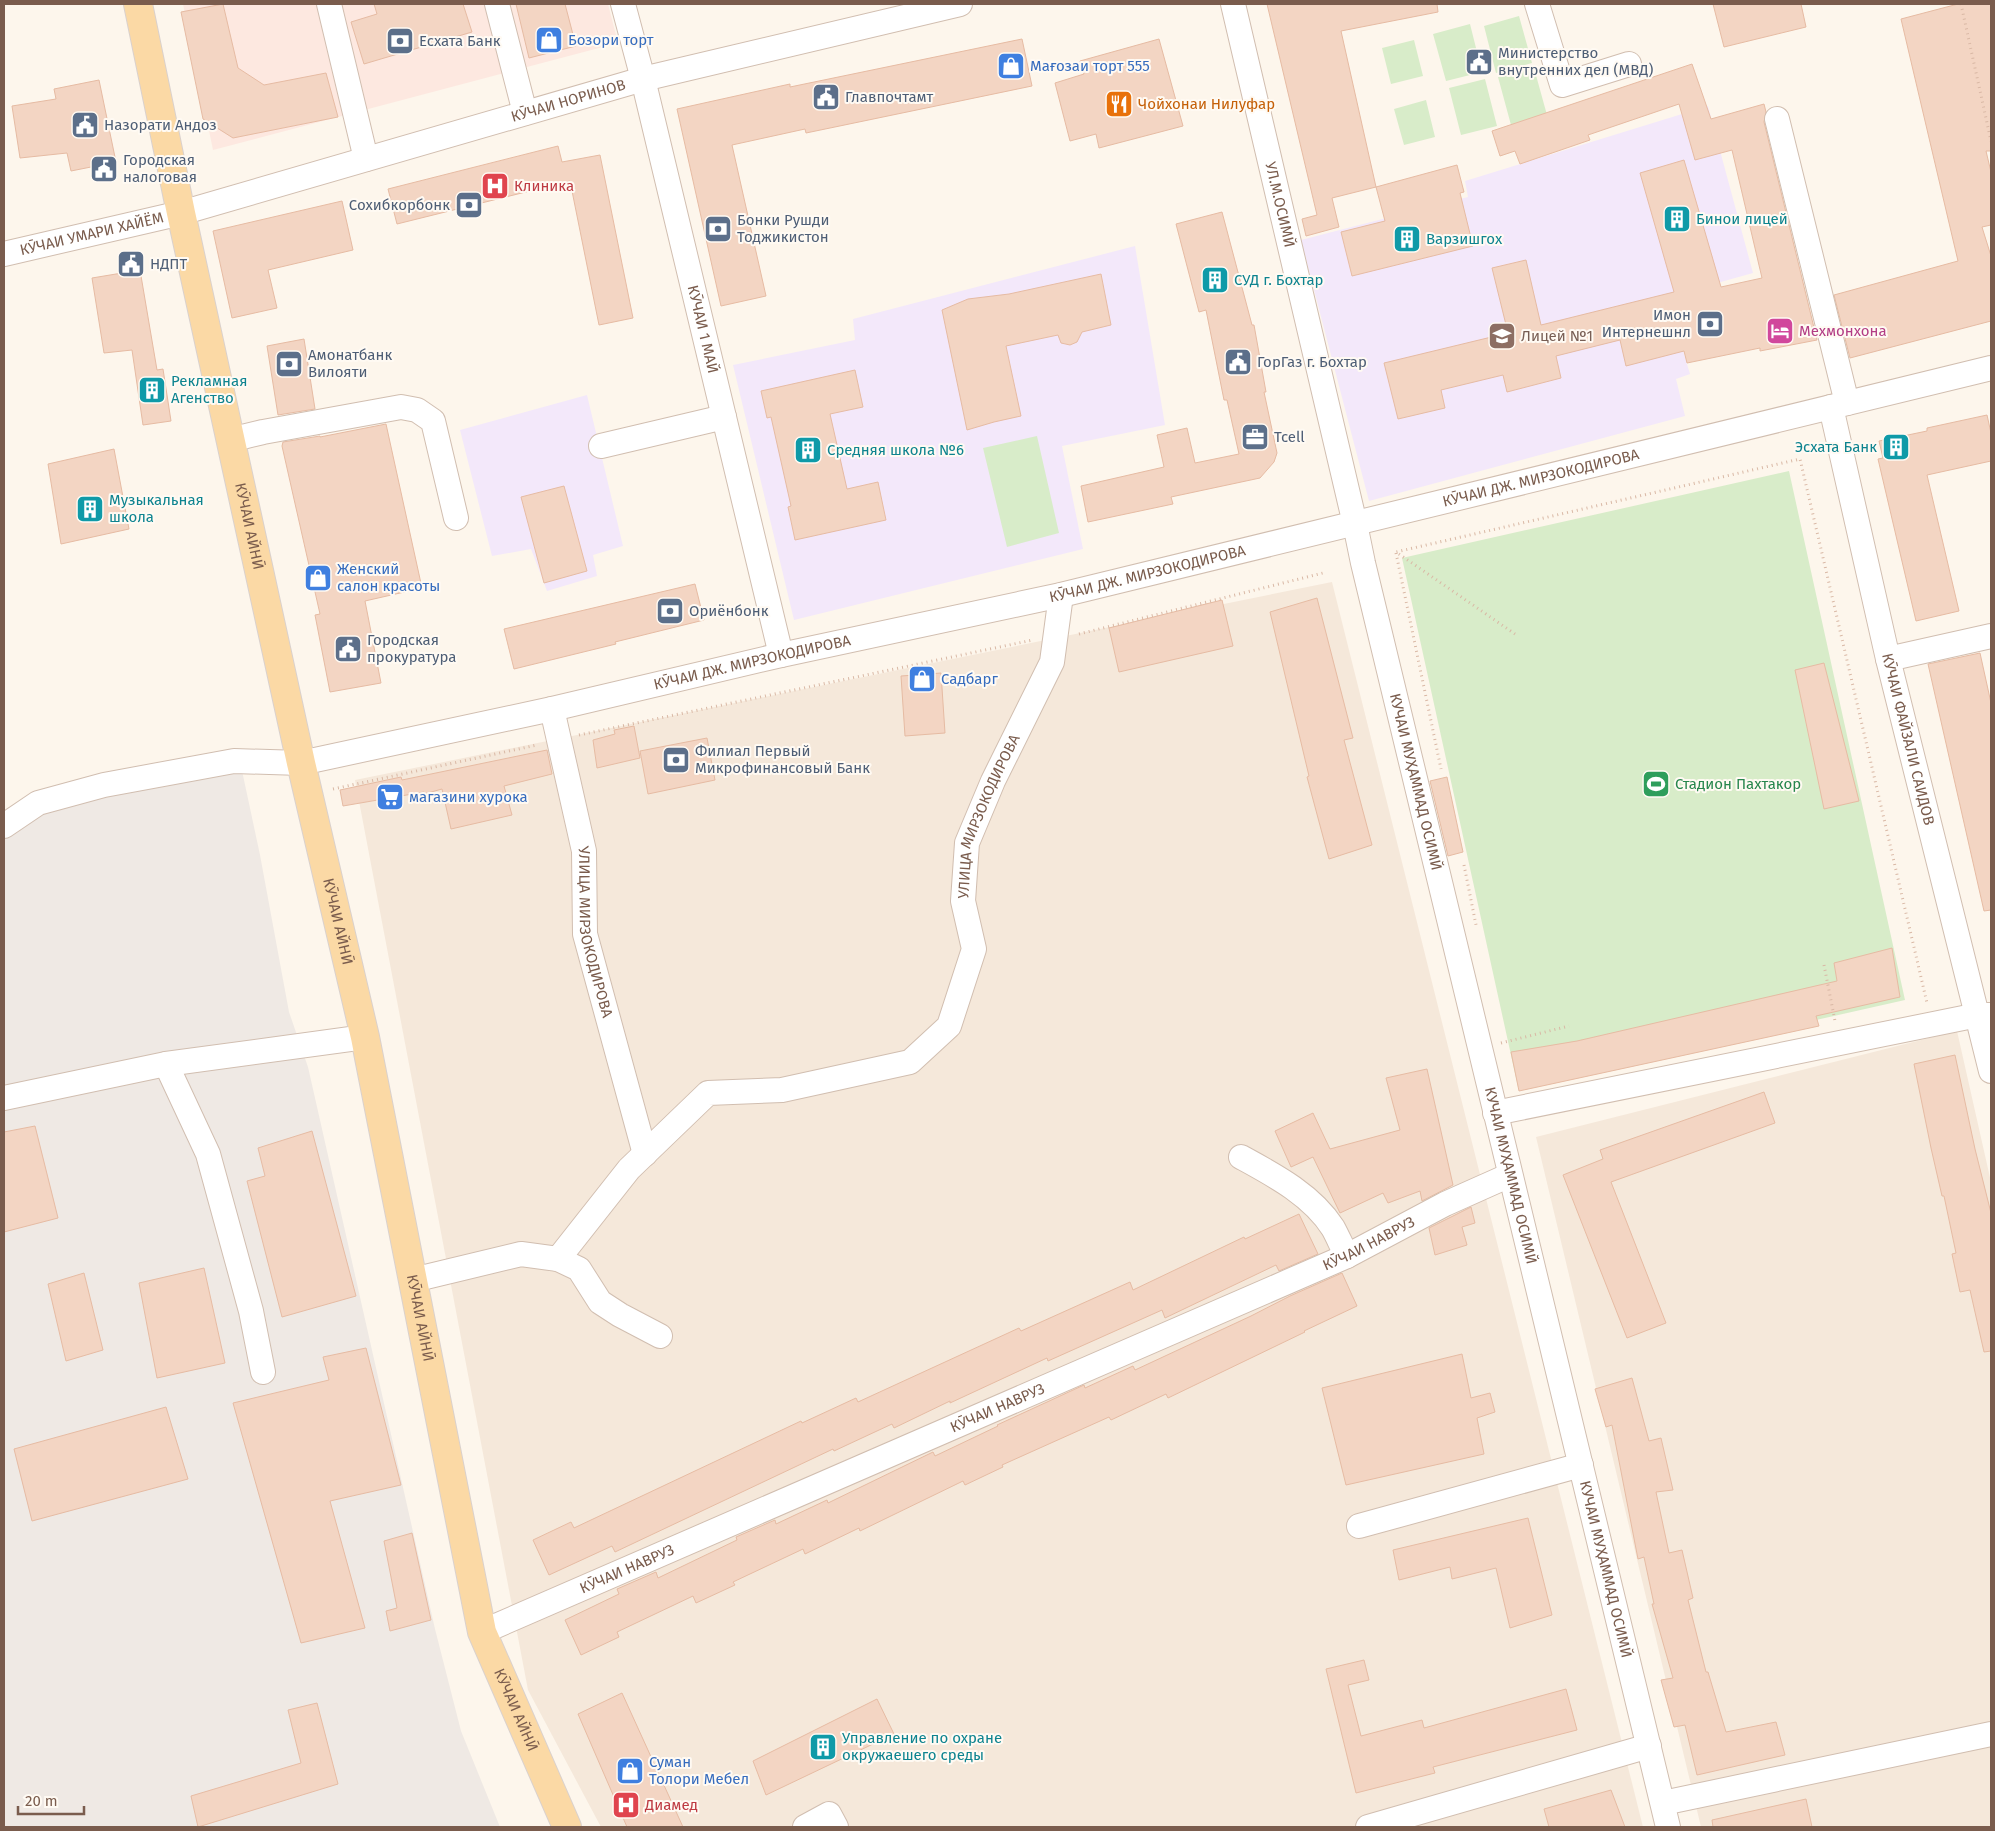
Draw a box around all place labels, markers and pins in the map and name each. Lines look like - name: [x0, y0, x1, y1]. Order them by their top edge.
- shop icon: Бозори торт: [534, 25, 564, 55]
- bank icon: Есхата Банк: [385, 26, 415, 56]
- place label: Бозори торт: [568, 31, 654, 49]
- place label: Есхата Банк: [419, 32, 501, 50]
- place label: Министерство внутренних дел (МВД): [1498, 44, 1654, 79]
- public building icon: Министерство внутренних дел (МВД): [1464, 47, 1494, 77]
- shop icon: Мағозаи торт 555: [996, 51, 1026, 81]
- place label: Мағозаи торт 555: [1030, 57, 1150, 75]
- public building icon: Главпочтамт: [811, 82, 841, 112]
- place label: Главпочтамт: [845, 88, 933, 106]
- restaurant icon: Чойхонаи Нилуфар: [1104, 89, 1134, 119]
- place label: Чойхонаи Нилуфар: [1138, 95, 1275, 113]
- public building icon: Назорати Андоз: [70, 110, 100, 140]
- place label: Назорати Андоз: [104, 116, 217, 134]
- place label: Городская налоговая: [123, 151, 197, 186]
- public building icon: Городская налоговая: [89, 154, 119, 184]
- hospital icon: Клиника: [480, 171, 510, 201]
- place label: Клиника: [514, 177, 574, 195]
- bank icon: Сохибкорбонк: [454, 190, 484, 220]
- place label: Сохибкорбонк: [349, 196, 450, 214]
- building icon: Бинои лицей: [1662, 204, 1692, 234]
- place label: Бинои лицей: [1696, 210, 1788, 228]
- place label: Бонки Рушди Тоджикистон: [737, 211, 829, 246]
- bank icon: Бонки Рушди Тоджикистон: [703, 214, 733, 244]
- building icon: Варзишгох: [1392, 224, 1422, 254]
- place label: Варзишгох: [1426, 230, 1503, 248]
- public building icon: НДПТ: [116, 249, 146, 279]
- place label: НДПТ: [150, 255, 187, 273]
- building icon: СУД г. Бохтар: [1200, 265, 1230, 295]
- place label: СУД г. Бохтар: [1234, 271, 1324, 289]
- place label: Имон Интернешнл: [1602, 306, 1691, 341]
- bank icon: Имон Интернешнл: [1695, 309, 1725, 339]
- hotel icon: Мехмонхона: [1765, 316, 1795, 346]
- school or university icon: Лицей №1: [1487, 321, 1517, 351]
- place label: Мехмонхона: [1799, 322, 1887, 340]
- place label: Лицей №1: [1521, 327, 1593, 345]
- place label: Амонатбанк Вилояти: [308, 346, 392, 381]
- public building icon: ГорГаз г. Бохтар: [1223, 347, 1253, 377]
- bank icon: Амонатбанк Вилояти: [274, 349, 304, 379]
- place label: ГорГаз г. Бохтар: [1257, 353, 1367, 371]
- place label: Рекламная Агенство: [171, 372, 247, 407]
- building icon: Рекламная Агенство: [137, 375, 167, 405]
- office icon: Tcell: [1240, 422, 1270, 452]
- place label: Tcell: [1274, 428, 1305, 446]
- building icon: Эсхата Банк: [1881, 432, 1911, 462]
- building icon: Средняя школа №6: [793, 435, 823, 465]
- place label: Эсхата Банк: [1795, 438, 1877, 456]
- place label: Средняя школа №6: [827, 441, 964, 459]
- place label: Музыкальная школа: [109, 491, 204, 526]
- building icon: Музыкальная школа: [75, 494, 105, 524]
- place label: Женский салон красоты: [337, 560, 440, 595]
- shop icon: Женский салон красоты: [303, 563, 333, 593]
- bank icon: Ориёнбонк: [655, 596, 685, 626]
- place label: Ориёнбонк: [689, 602, 769, 620]
- place label: Городская прокуратура: [367, 631, 456, 666]
- public building icon: Городская прокуратура: [333, 634, 363, 664]
- shop icon: Садбарг: [907, 664, 937, 694]
- place label: Садбарг: [941, 670, 998, 688]
- place label: Филиал Первый Микрофинансовый Банк: [695, 742, 870, 777]
- bank icon: Филиал Первый Микрофинансовый Банк: [661, 745, 691, 775]
- sports icon: Стадион Пахтакор: [1641, 769, 1671, 799]
- place label: Стадион Пахтакор: [1675, 775, 1801, 793]
- supermarket icon: магазини хурока: [375, 782, 405, 812]
- place label: магазини хурока: [409, 788, 528, 806]
- place label: Управление по охране окружаешего среды: [842, 1729, 1002, 1764]
- building icon: Управление по охране окружаешего среды: [808, 1732, 838, 1762]
- place label: Суман Толори Мебел: [649, 1753, 749, 1788]
- shop icon: Суман Толори Мебел: [615, 1756, 645, 1786]
- hospital icon: Диамед: [611, 1790, 641, 1820]
- place label: Диамед: [644, 1796, 698, 1814]

